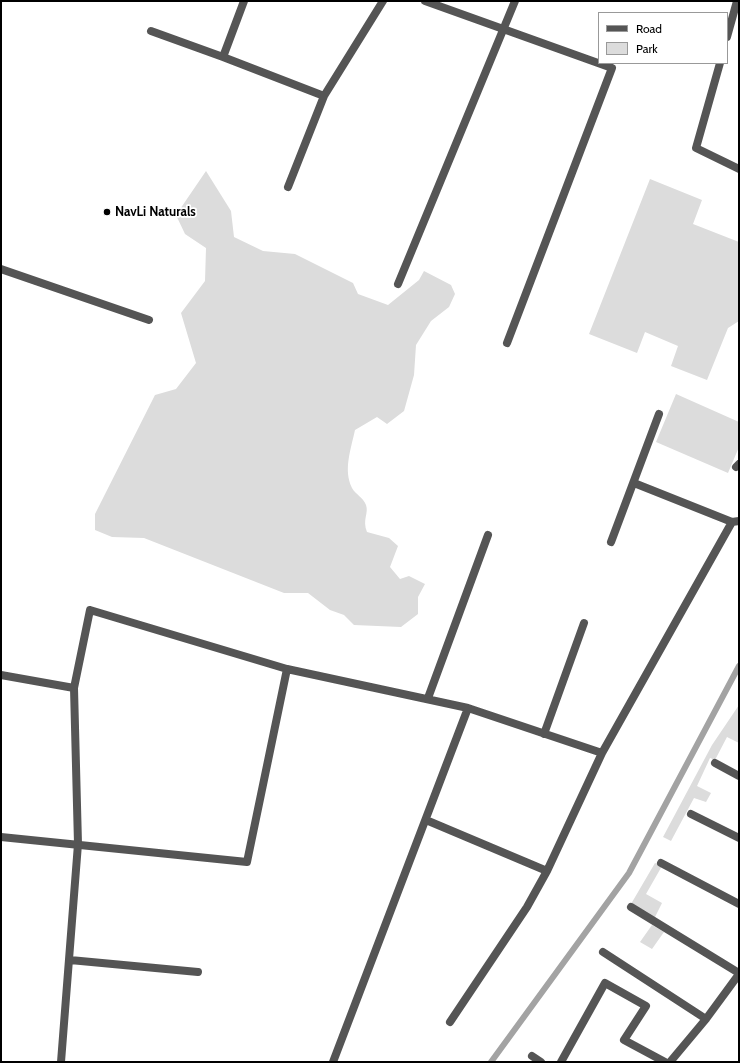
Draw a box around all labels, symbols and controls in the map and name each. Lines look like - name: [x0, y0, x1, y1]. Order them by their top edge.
- legend: [598, 12, 728, 64]
- text: Road: [636, 21, 662, 36]
- text: Park: [636, 41, 658, 56]
- place label: NavLi Naturals: [115, 204, 196, 220]
- marker: NavLi Naturals: [102, 207, 112, 217]

